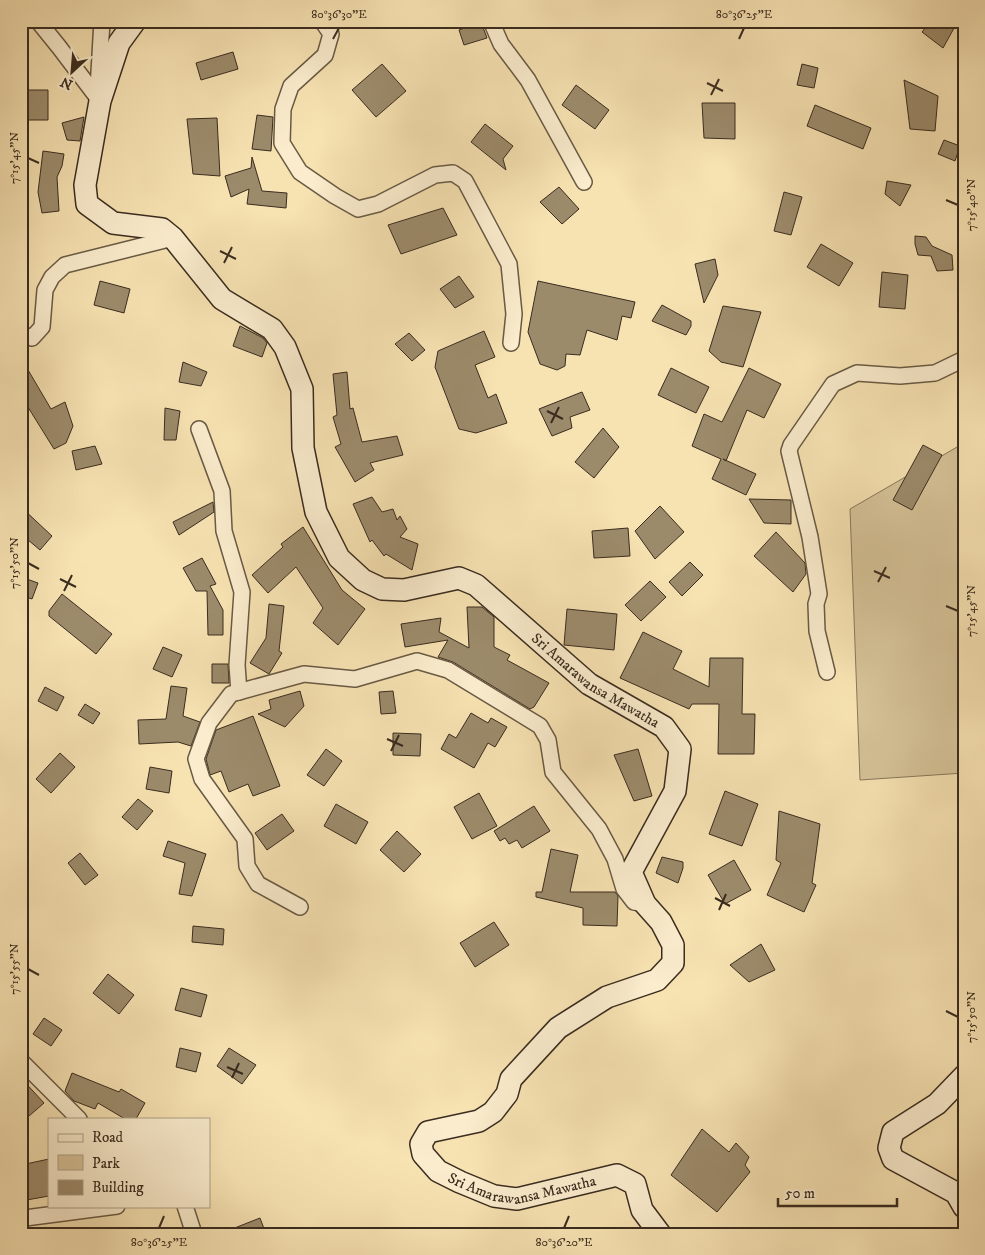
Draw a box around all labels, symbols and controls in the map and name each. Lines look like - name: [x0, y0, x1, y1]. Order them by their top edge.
- text: 80°36'30"E: [311, 7, 367, 22]
- text: 80°36'25"E: [716, 7, 773, 22]
- north arrow: [48, 48, 98, 98]
- text: N: [57, 72, 76, 93]
- text: 7°15'45"N: [7, 132, 22, 184]
- text: 7°15'40"N: [964, 179, 979, 231]
- text: 7°15'50"N: [7, 537, 22, 589]
- text: 7°15'45"N: [964, 585, 979, 637]
- street label: Sri Amarawansa Mawatha: [528, 629, 663, 732]
- text: 7°15'55"N: [7, 943, 22, 995]
- text: 7°15'50"N: [964, 991, 979, 1043]
- legend: [48, 1118, 210, 1208]
- text: Road: [92, 1128, 124, 1147]
- text: Park: [92, 1154, 121, 1173]
- street label: Sri Amarawansa Mawatha: [445, 1168, 598, 1209]
- scale bar: [778, 1175, 896, 1207]
- text: Building: [92, 1178, 144, 1197]
- text: 50 m: [785, 1184, 815, 1203]
- text: 80°36'25"E: [131, 1235, 188, 1250]
- text: 80°36'20"E: [536, 1235, 593, 1250]

